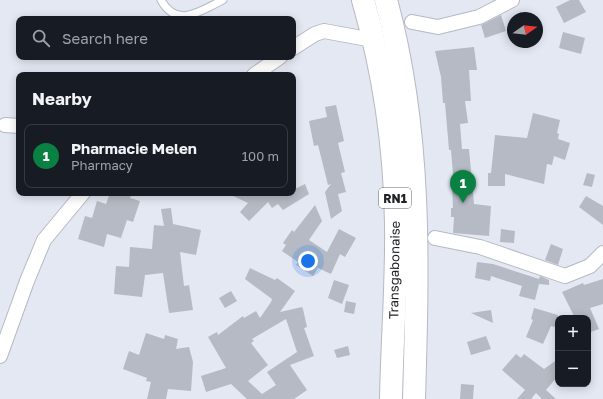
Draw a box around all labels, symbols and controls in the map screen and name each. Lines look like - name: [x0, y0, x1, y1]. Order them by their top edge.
- north arrow: [507, 12, 543, 48]
- search box: [16, 16, 296, 60]
- icon: search: [30, 27, 52, 49]
- text: Search here: [62, 29, 148, 47]
- text: Nearby: [32, 88, 92, 109]
- text: Pharmacie Melen: [71, 139, 197, 157]
- text: 1: [43, 148, 49, 164]
- text: 100 m: [242, 148, 279, 164]
- text: Pharmacy: [71, 157, 133, 173]
- pin: 1: [450, 170, 476, 203]
- road number: RN1: [379, 188, 411, 208]
- street label: Transgabonaise: [385, 221, 403, 319]
- your location: [298, 251, 318, 271]
- map controls: [555, 315, 591, 387]
- button: +: [555, 315, 591, 351]
- button: −: [555, 351, 591, 387]

